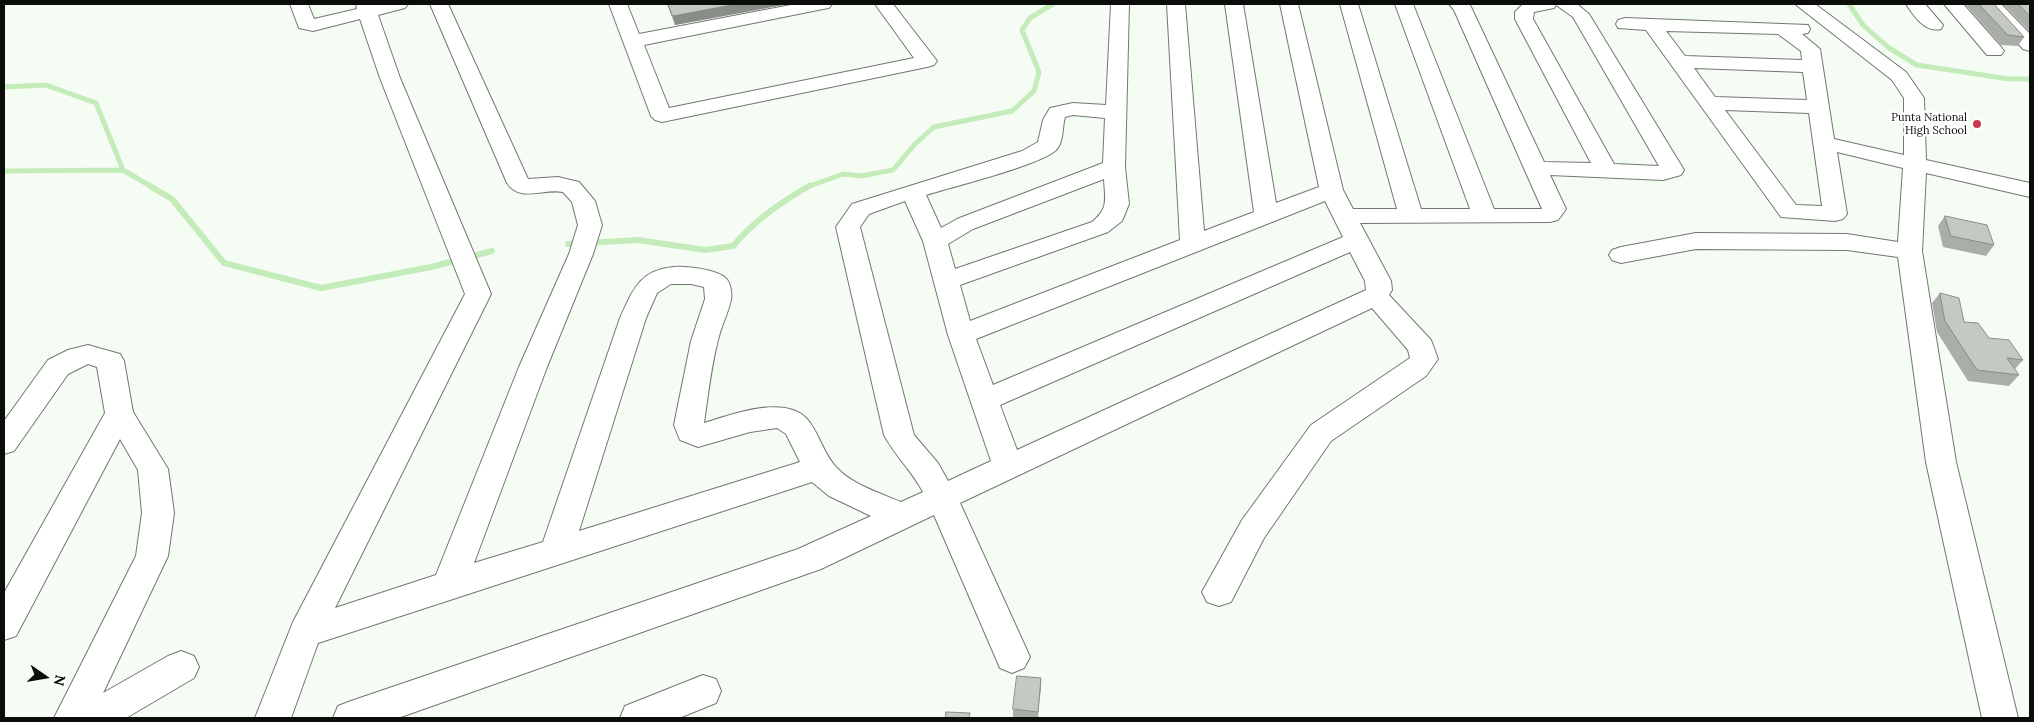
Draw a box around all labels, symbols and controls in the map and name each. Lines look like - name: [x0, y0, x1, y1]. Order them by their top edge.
- place label: Punta National High School: [1891, 111, 1967, 137]
- marker: Punta National High School: [1971, 118, 1983, 130]
- north arrow: [20, 652, 70, 702]
- text: N: [50, 673, 70, 688]

